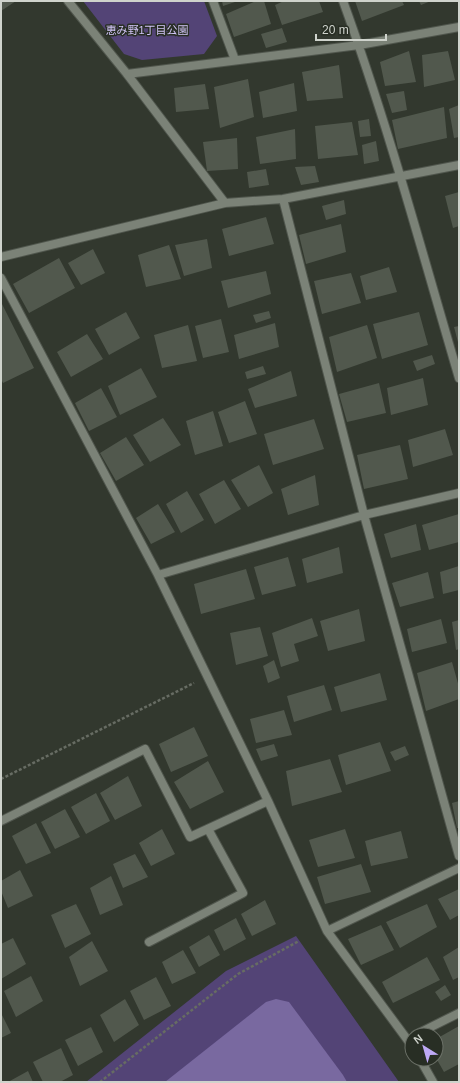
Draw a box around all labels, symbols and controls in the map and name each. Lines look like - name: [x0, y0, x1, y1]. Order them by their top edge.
- scale bar: [316, 16, 386, 42]
- text: 20 m: [322, 23, 349, 37]
- park label: 恵み野1丁目公園: [105, 24, 189, 36]
- north arrow: [404, 1027, 444, 1067]
- text: N: [411, 1032, 425, 1046]

